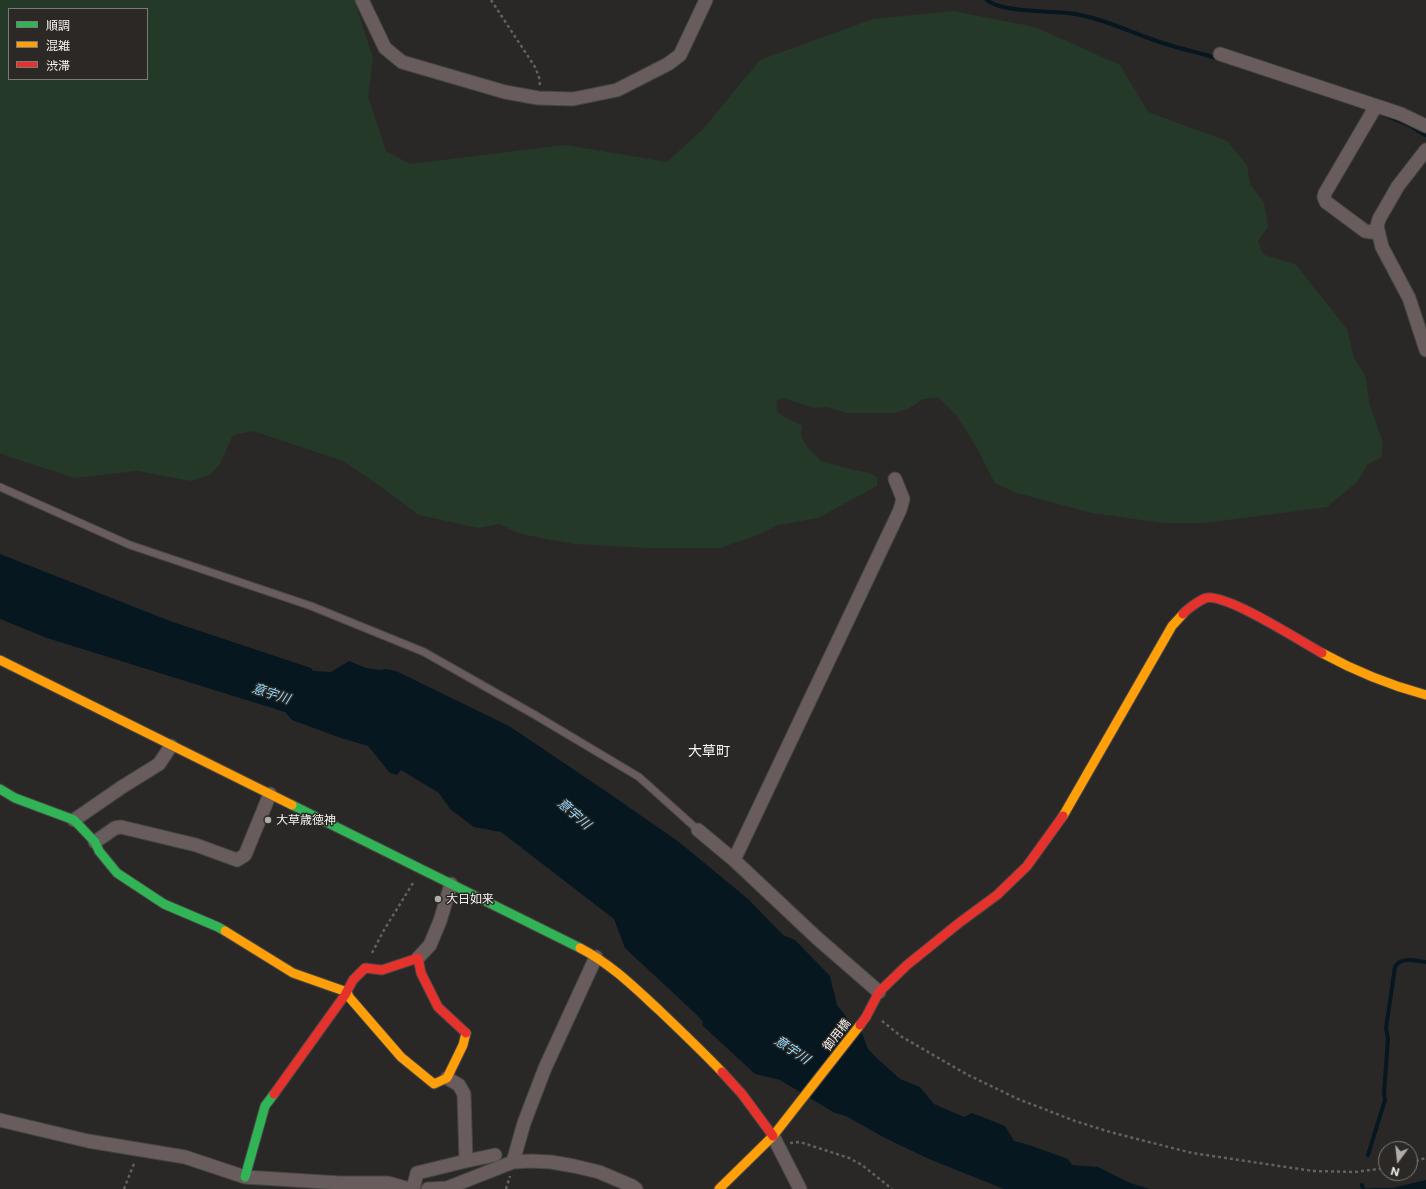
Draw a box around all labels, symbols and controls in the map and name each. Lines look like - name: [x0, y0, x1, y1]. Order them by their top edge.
- legend: [8, 8, 148, 80]
- text: 順調: [46, 19, 70, 33]
- text: 混雑: [46, 39, 70, 53]
- text: 渋滞: [46, 59, 70, 73]
- water label: 意宇川: [250, 681, 292, 707]
- district label: 大草町: [688, 744, 730, 760]
- water label: 意宇川: [554, 795, 594, 833]
- place label: 大草歳徳神: [276, 813, 336, 827]
- marker: 大草歳徳神: [263, 815, 273, 825]
- place label: 大日如来: [446, 892, 494, 906]
- marker: 大日如来: [433, 894, 443, 904]
- street label: 御用橋: [820, 1016, 854, 1054]
- water label: 意宇川: [771, 1033, 813, 1067]
- north arrow: [1378, 1141, 1418, 1181]
- text: N: [1389, 1165, 1401, 1179]

